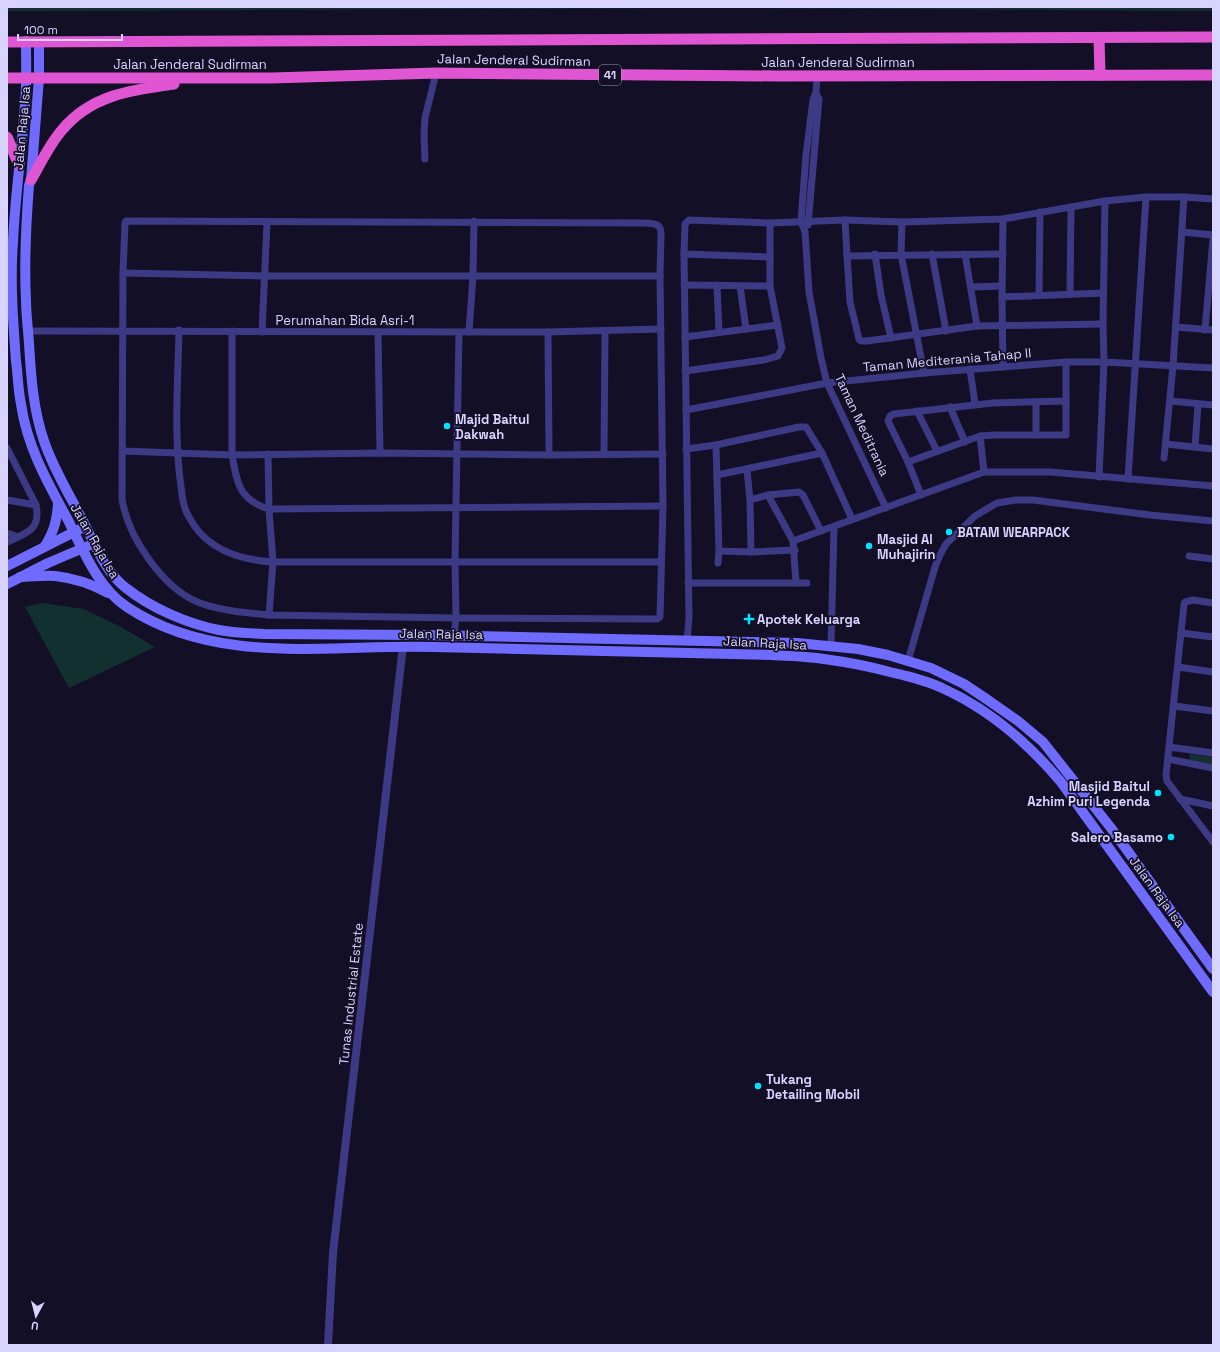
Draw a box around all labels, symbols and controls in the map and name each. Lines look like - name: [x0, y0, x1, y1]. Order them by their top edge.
- scale bar: [18, 16, 122, 42]
- text: 100 m: [24, 22, 58, 38]
- street label: Jalan Jenderal Sudirman: [437, 50, 591, 70]
- street label: Jalan Jenderal Sudirman: [761, 54, 915, 71]
- street label: Jalan Jenderal Sudirman: [113, 56, 267, 73]
- road number: 41: [599, 65, 621, 85]
- street label: Jalan Raja Isa: [10, 85, 34, 171]
- street label: Perumahan Bida Asri-1: [276, 312, 414, 329]
- street label: Taman Mediterania Tahap II: [862, 344, 1032, 376]
- street label: Taman Meditrania: [831, 371, 893, 479]
- place label: Majid Baitul Dakwah: [455, 411, 530, 443]
- marker: Majid Baitul Dakwah: [442, 421, 452, 431]
- street label: Jalan Raja Isa: [67, 500, 124, 582]
- place label: BATAM WEARPACK: [957, 524, 1071, 541]
- marker: BATAM WEARPACK: [944, 527, 954, 537]
- place label: Masjid Al Muhajirin: [877, 531, 936, 563]
- marker: Masjid Al Muhajirin: [864, 541, 874, 551]
- place label: Apotek Keluarga: [757, 611, 861, 628]
- marker: Apotek Keluarga: [744, 614, 754, 624]
- street label: Jalan Raja Isa: [399, 625, 484, 643]
- street label: Jalan Raja Isa: [723, 632, 808, 654]
- place label: Masjid Baitul Azhim Puri Legenda: [1027, 778, 1150, 810]
- marker: Masjid Baitul Azhim Puri Legenda: [1153, 788, 1163, 798]
- place label: Salero Basamo: [1071, 829, 1163, 846]
- marker: Salero Basamo: [1166, 832, 1176, 842]
- street label: Jalan Raja Isa: [1125, 853, 1189, 931]
- street label: Tunas Industrial Estate: [335, 922, 367, 1066]
- place label: Tukang Detailing Mobil: [766, 1071, 860, 1103]
- marker: Tukang Detailing Mobil: [753, 1081, 763, 1091]
- north arrow: [16, 1296, 56, 1336]
- text: U: [30, 1319, 39, 1333]

